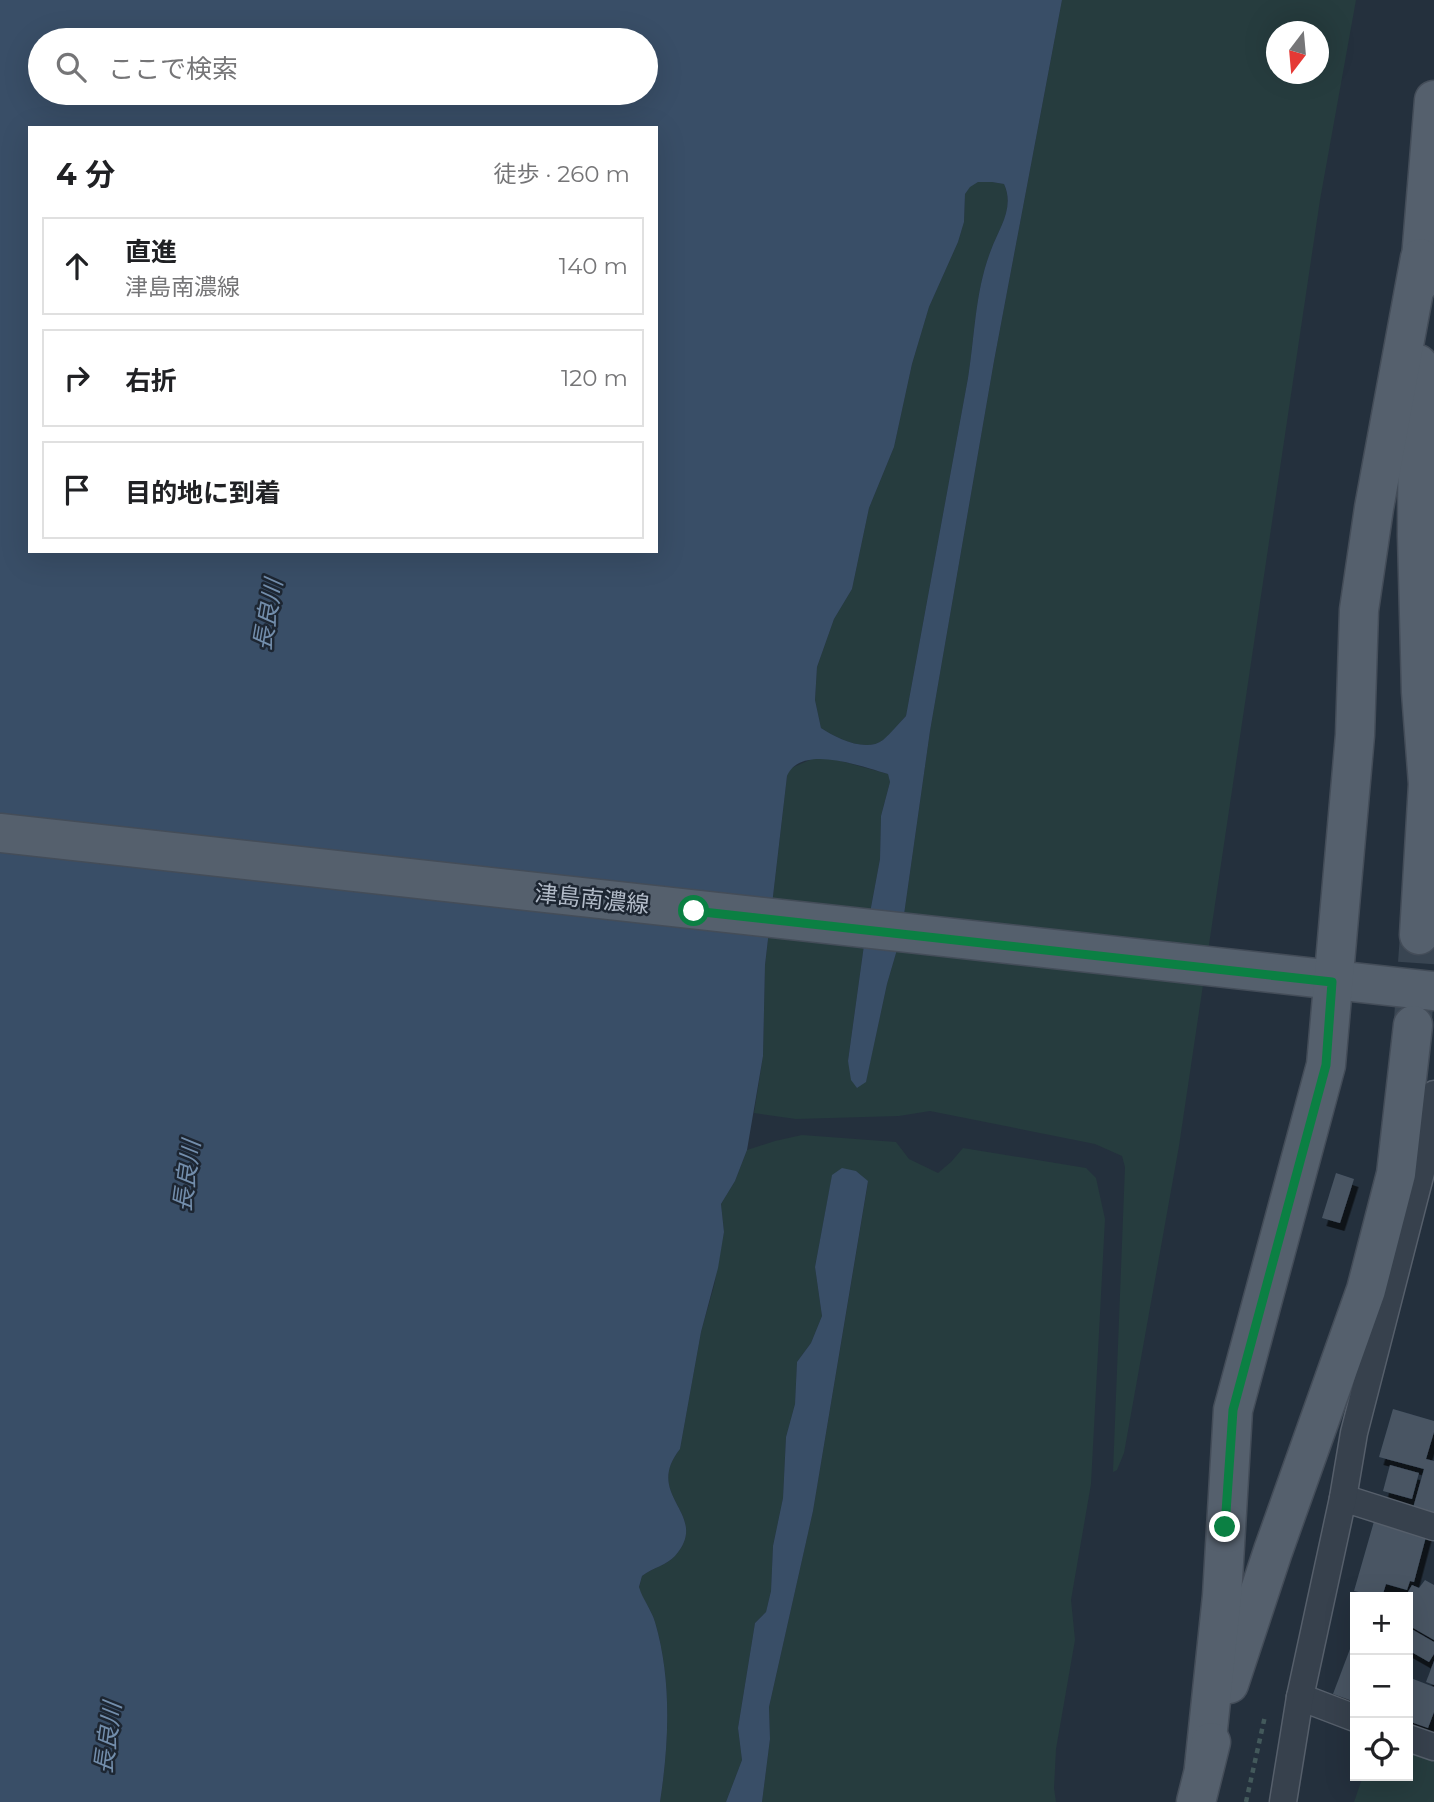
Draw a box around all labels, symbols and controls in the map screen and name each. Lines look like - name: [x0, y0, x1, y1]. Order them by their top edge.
- north arrow: [1266, 21, 1329, 84]
- search box: [28, 28, 658, 105]
- icon: search: [52, 48, 90, 86]
- text: ここで検索: [108, 53, 238, 85]
- text: 4 分: [56, 156, 115, 193]
- text: 徒歩 · 260 m: [493, 160, 630, 188]
- text: 直進: [125, 236, 177, 268]
- icon: ahead: [58, 247, 96, 285]
- text: 140 m: [559, 252, 628, 280]
- text: 津島南濃線: [125, 273, 240, 301]
- icon: right: [58, 359, 96, 397]
- text: 120 m: [561, 364, 628, 392]
- text: 右折: [125, 365, 177, 397]
- icon: arrive: [58, 471, 96, 509]
- text: 目的地に到着: [125, 477, 281, 509]
- water label: 長良川: [247, 574, 289, 653]
- street label: 津島南濃線: [533, 879, 651, 919]
- route start: [678, 895, 709, 926]
- water label: 長良川: [167, 1135, 206, 1214]
- route end: [1209, 1511, 1240, 1542]
- map controls: [1350, 1592, 1413, 1781]
- button: +: [1350, 1592, 1413, 1655]
- button: −: [1350, 1655, 1413, 1718]
- water label: 長良川: [88, 1697, 127, 1776]
- button: locate: [1350, 1718, 1413, 1781]

